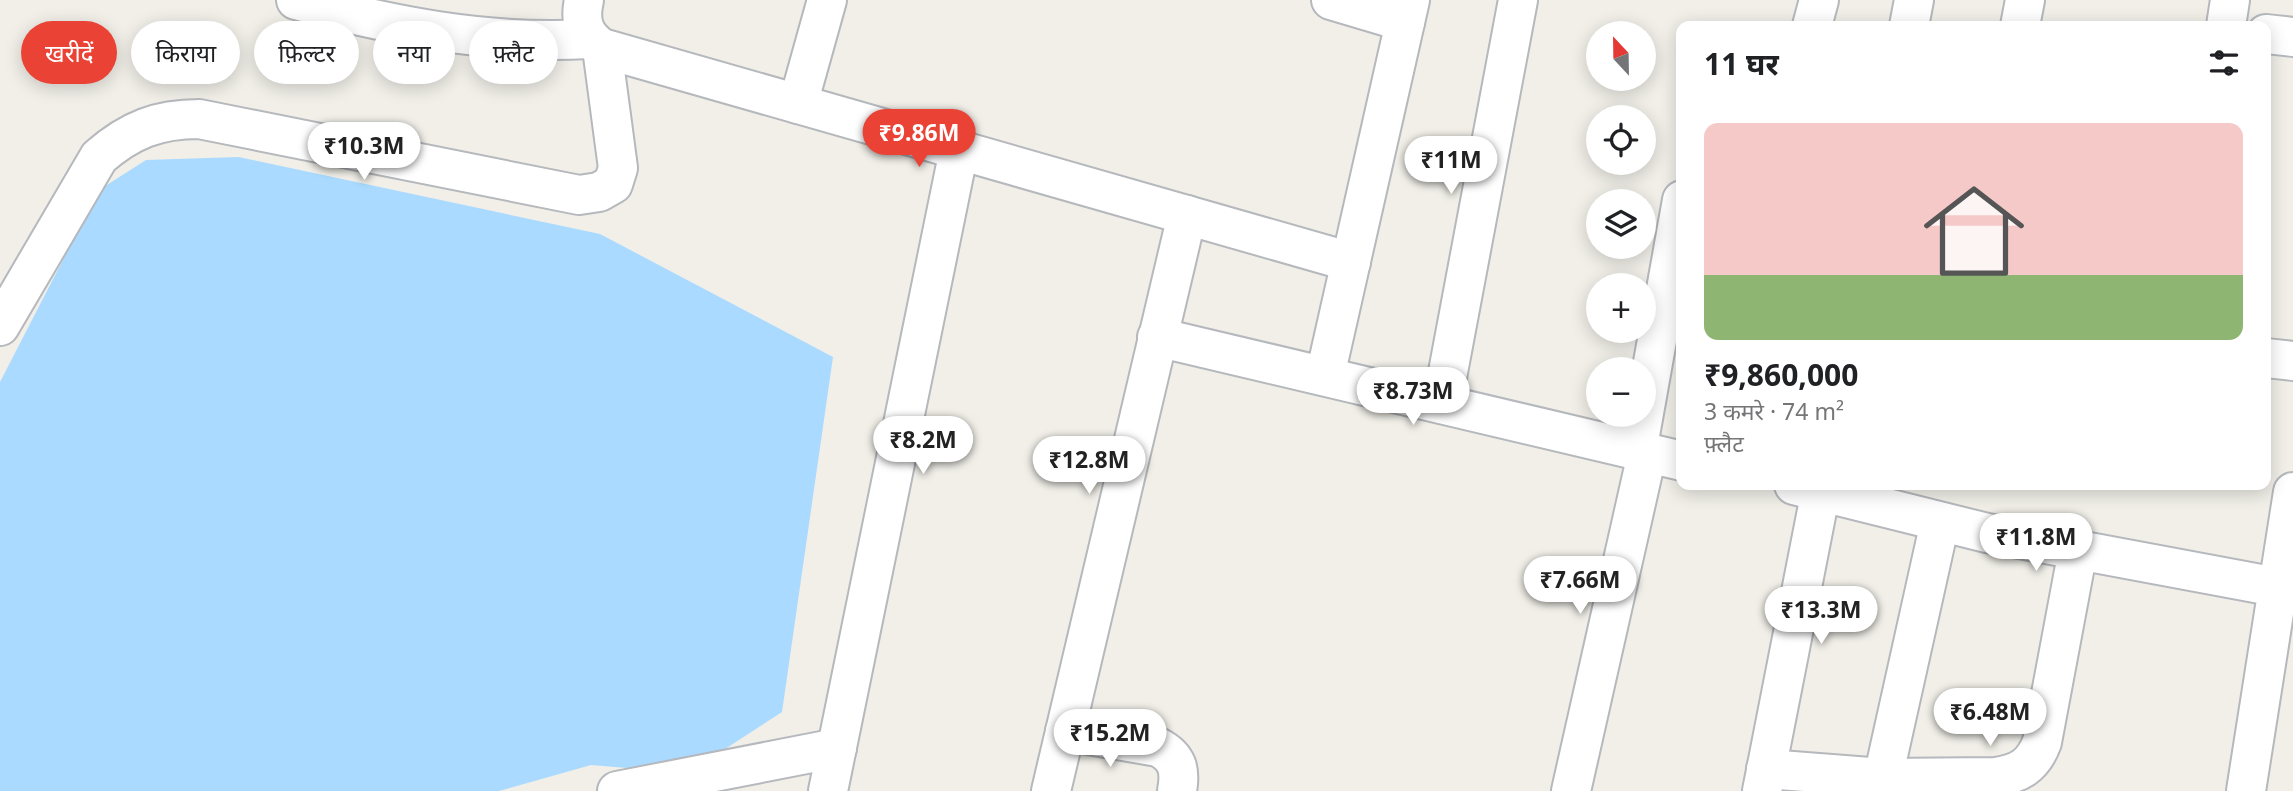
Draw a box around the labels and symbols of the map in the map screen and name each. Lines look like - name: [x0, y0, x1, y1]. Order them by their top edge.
- north arrow: [1586, 21, 1656, 91]
- pin: ₹9.86M: [862, 110, 976, 169]
- pin: ₹10.3M: [307, 122, 421, 182]
- pin: ₹11M: [1410, 136, 1492, 196]
- pin: ₹8.73M: [1356, 368, 1470, 427]
- pin: ₹8.2M: [874, 416, 972, 476]
- pin: ₹12.8M: [1032, 436, 1146, 496]
- pin: ₹11.8M: [1979, 514, 2093, 573]
- pin: ₹7.66M: [1523, 556, 1637, 616]
- pin: ₹13.3M: [1764, 586, 1878, 646]
- pin: ₹6.48M: [1933, 688, 2047, 748]
- pin: ₹15.2M: [1053, 710, 1167, 769]

